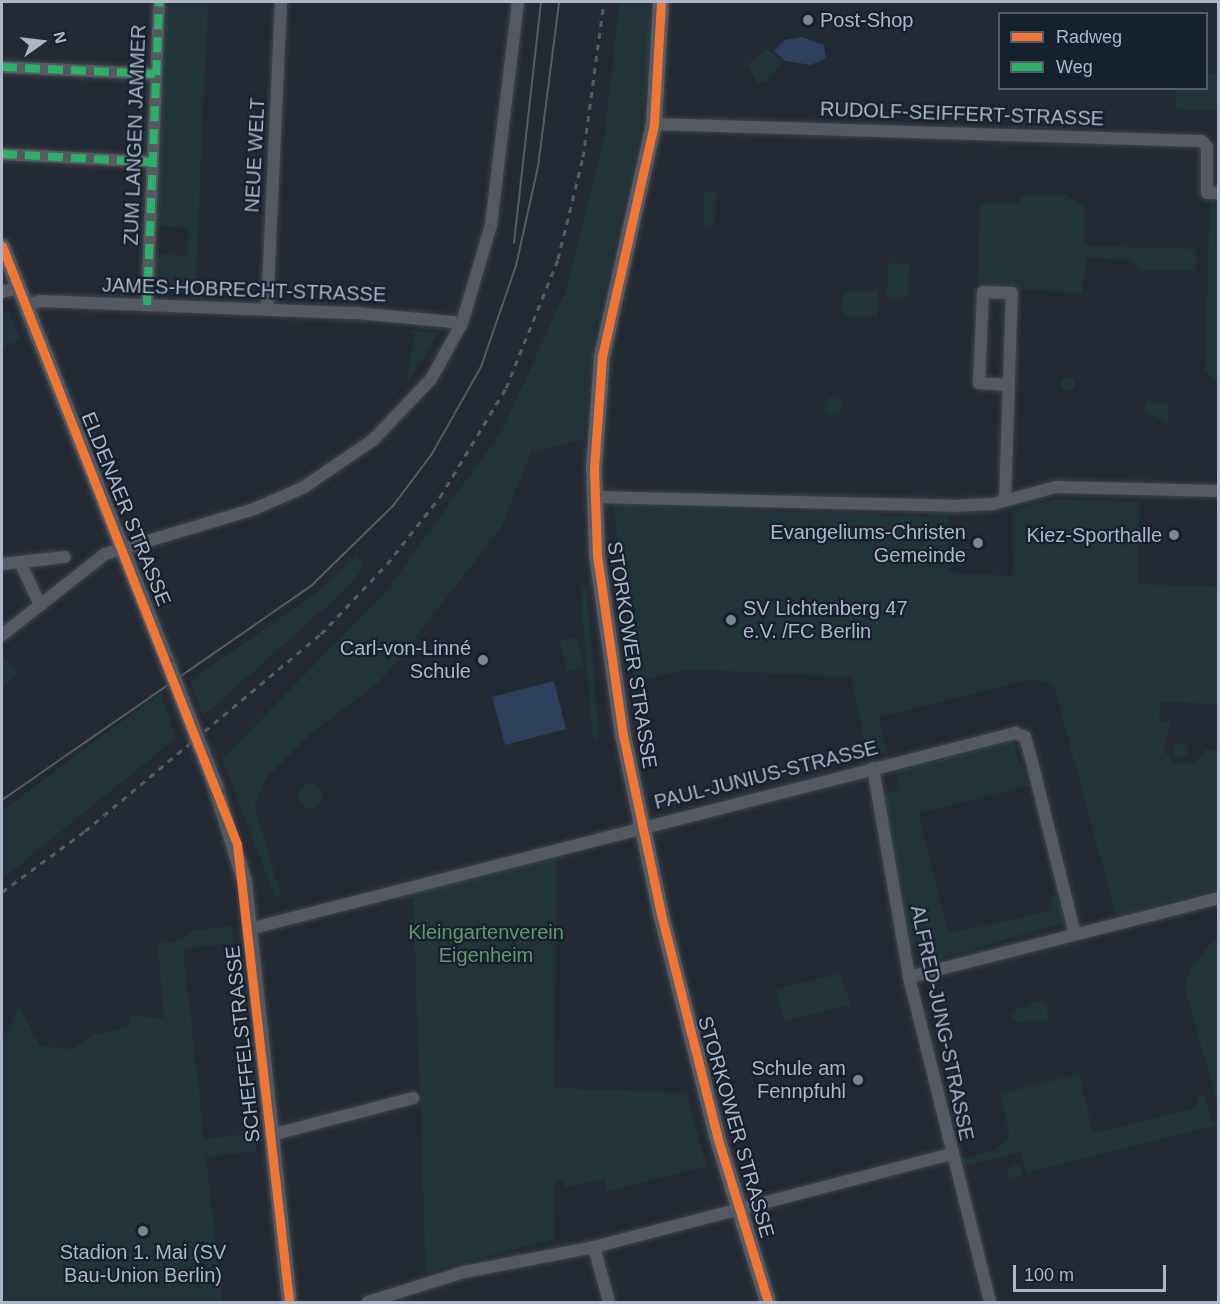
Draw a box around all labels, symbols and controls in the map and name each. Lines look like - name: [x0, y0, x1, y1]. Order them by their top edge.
- place label: Post-Shop: [820, 8, 913, 32]
- north arrow: [12, 12, 72, 72]
- legend: [998, 12, 1208, 90]
- marker: Post-Shop: [801, 13, 815, 27]
- street label: ZUM LANGEN JAMMER: [119, 24, 151, 246]
- text: Radweg: [1056, 27, 1122, 47]
- text: N: [50, 30, 70, 45]
- text: Weg: [1056, 57, 1093, 77]
- street label: NEUE WELT: [240, 97, 270, 213]
- street label: RUDOLF-SEIFFERT-STRASSE: [820, 97, 1104, 131]
- street label: JAMES-HOBRECHT-STRASSE: [101, 273, 387, 307]
- street label: ELDENAER STRASSE: [76, 409, 176, 609]
- place label: Evangeliums-Christen Gemeinde: [770, 520, 966, 567]
- place label: Kiez-Sporthalle: [1026, 523, 1162, 547]
- marker: Kiez-Sporthalle: [1167, 528, 1181, 542]
- marker: Evangeliums-Christen Gemeinde: [971, 536, 985, 550]
- street label: STORKOWER STRASSE: [602, 540, 662, 770]
- place label: SV Lichtenberg 47 e.V. /FC Berlin: [743, 596, 908, 643]
- marker: SV Lichtenberg 47 e.V. /FC Berlin: [724, 613, 738, 627]
- place label: Carl-von-Linné Schule: [340, 636, 471, 683]
- marker: Carl-von-Linné Schule: [476, 653, 490, 667]
- street label: PAUL-JUNIUS-STRASSE: [652, 736, 880, 814]
- street label: ALFRED-JUNG-STRASSE: [905, 903, 979, 1143]
- park label: Kleingartenverein Eigenheim: [408, 920, 564, 967]
- street label: SCHEFFELSTRASSE: [221, 944, 265, 1144]
- street label: STORKOWER STRASSE: [693, 1013, 779, 1241]
- place label: Schule am Fennpfuhl: [752, 1056, 846, 1103]
- marker: Schule am Fennpfuhl: [851, 1073, 865, 1087]
- marker: Stadion 1. Mai (SV Bau-Union Berlin): [136, 1224, 150, 1238]
- place label: Stadion 1. Mai (SV Bau-Union Berlin): [60, 1240, 226, 1287]
- scale bar: [1016, 1253, 1169, 1291]
- text: 100 m: [1024, 1265, 1074, 1285]

